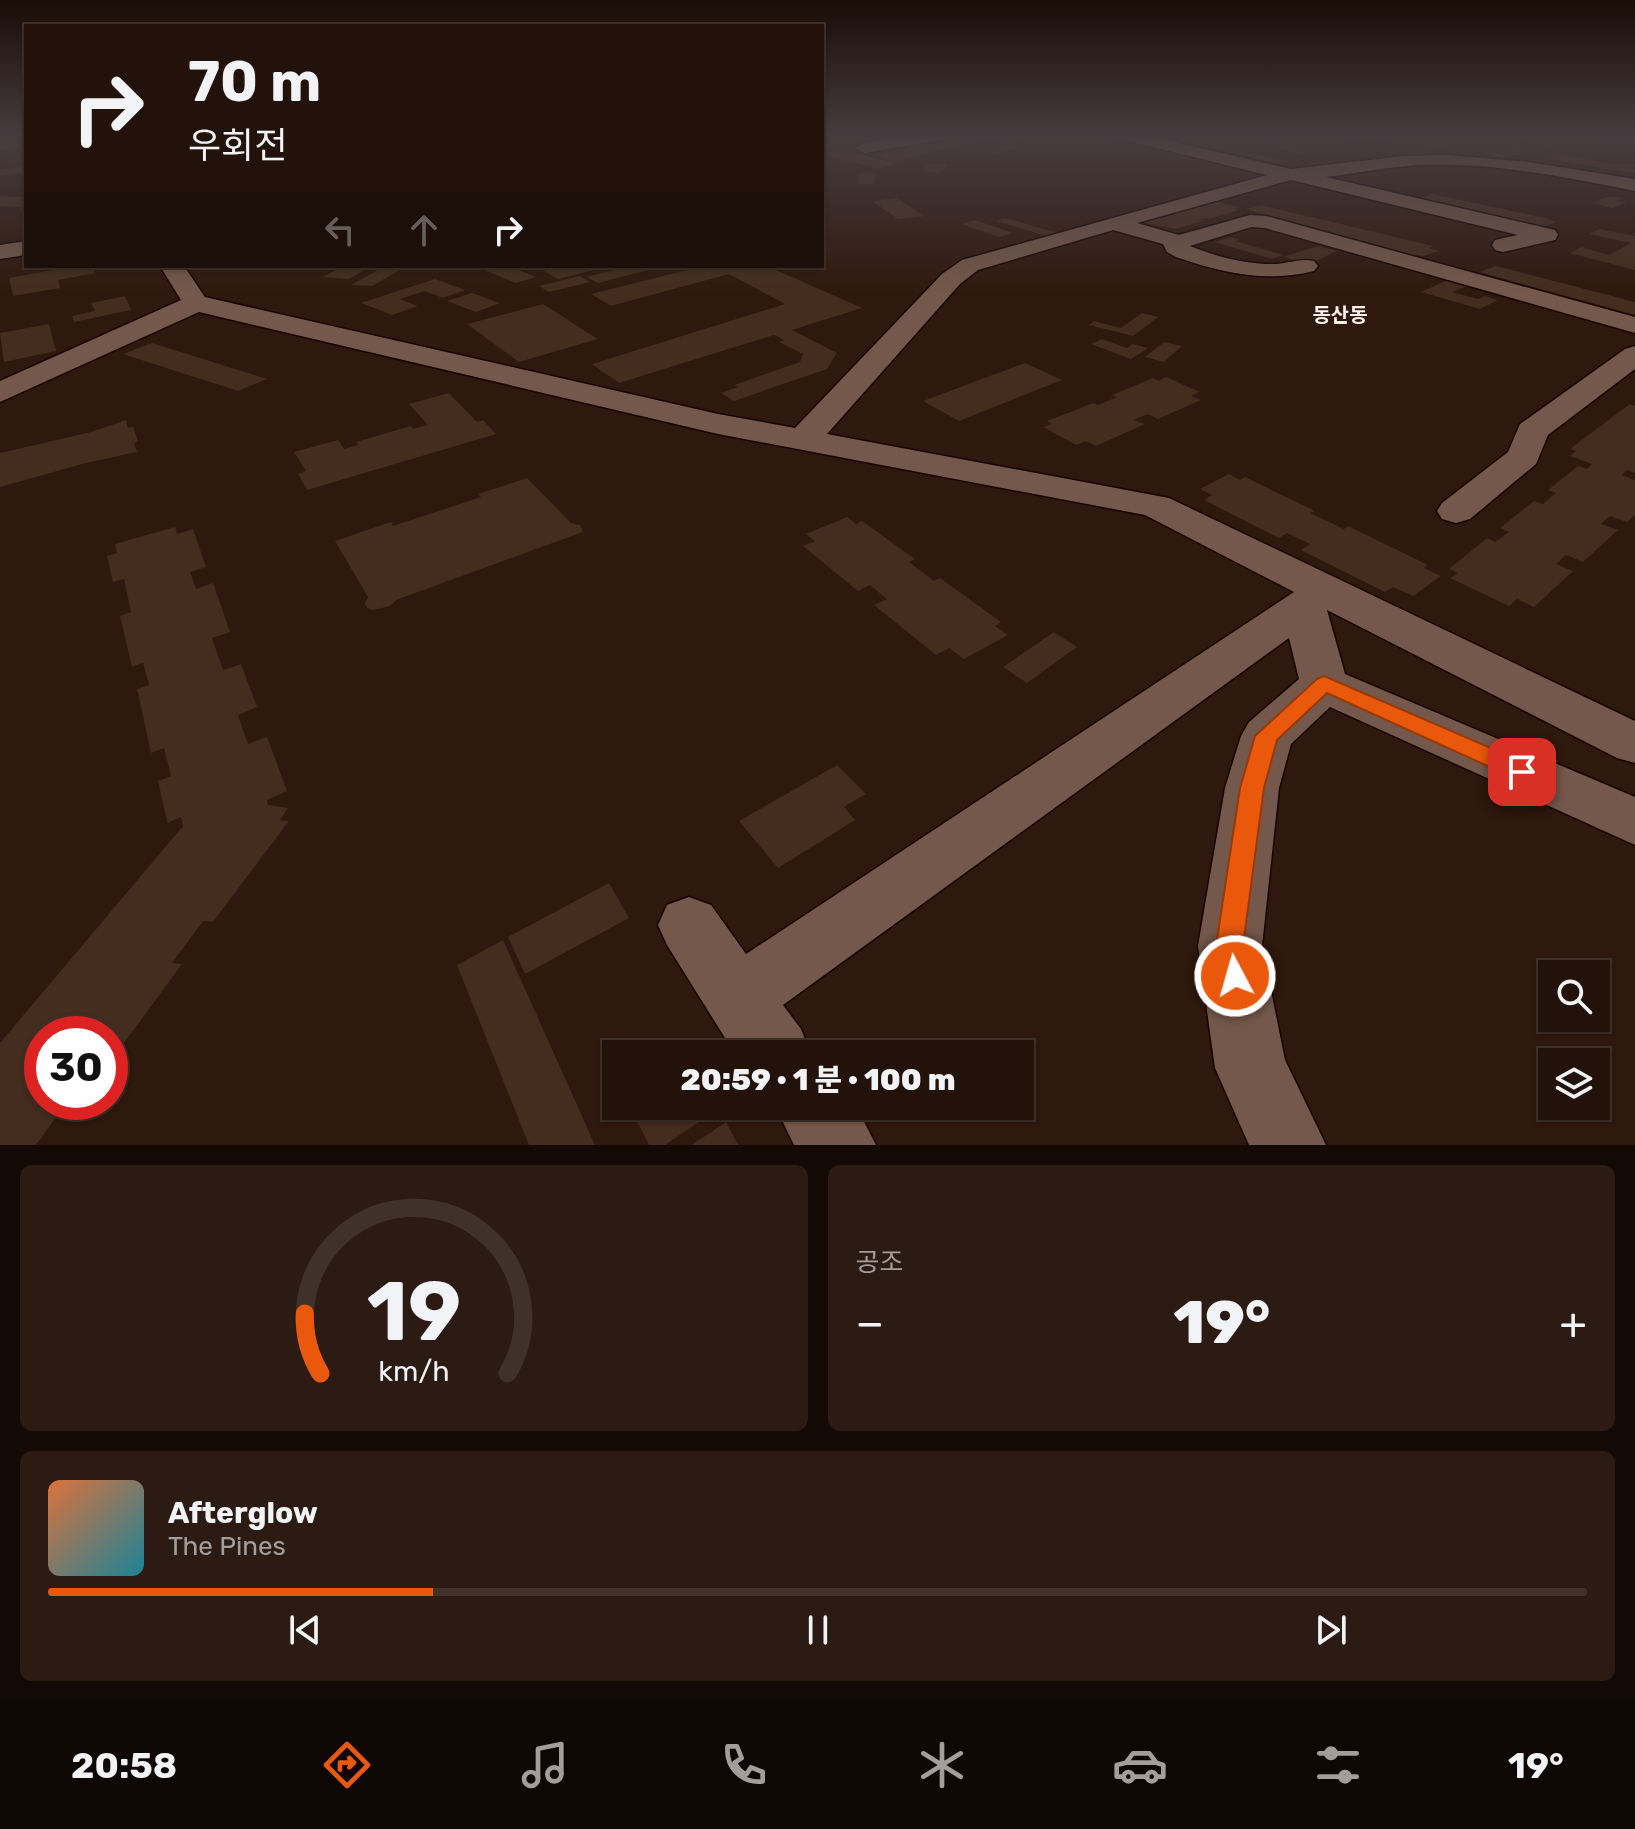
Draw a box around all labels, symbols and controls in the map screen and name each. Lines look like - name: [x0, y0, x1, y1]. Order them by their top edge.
- text: 70 m: [188, 49, 321, 115]
- icon: right: [56, 56, 160, 160]
- text: 우회전: [188, 124, 287, 167]
- icon: left: [318, 208, 362, 252]
- icon: ahead: [402, 208, 446, 252]
- icon: right: [486, 208, 530, 252]
- district label: 동산동: [1312, 303, 1368, 327]
- pin: [1488, 738, 1556, 806]
- icon: arrive: [1500, 750, 1544, 794]
- position arrow: [1193, 934, 1277, 1018]
- map controls: [1538, 960, 1610, 1120]
- button: search: [1538, 960, 1610, 1032]
- speed limit sign: 30: [24, 1016, 128, 1120]
- button: layers: [1538, 1048, 1610, 1120]
- text: 20:59 · 1 분 · 100 m: [680, 1062, 956, 1098]
- text: 공조: [856, 1247, 903, 1278]
- text: 19: [366, 1262, 461, 1361]
- text: 19°: [1174, 1287, 1270, 1358]
- text: −: [856, 1297, 884, 1349]
- text: +: [1560, 1297, 1587, 1349]
- text: km/h: [378, 1354, 449, 1388]
- text: Afterglow: [168, 1495, 318, 1531]
- text: The Pines: [168, 1531, 286, 1562]
- icon: previous: [283, 1608, 327, 1652]
- icon: pause: [796, 1608, 840, 1652]
- icon: next: [1309, 1608, 1353, 1652]
- icon: directions: [319, 1737, 375, 1793]
- icon: music: [517, 1737, 573, 1793]
- icon: phone: [716, 1737, 772, 1793]
- icon: climate: [914, 1737, 970, 1793]
- icon: car: [1112, 1737, 1168, 1793]
- icon: filters: [1310, 1737, 1366, 1793]
- text: 20:58: [71, 1744, 177, 1787]
- text: 19°: [1508, 1744, 1564, 1787]

